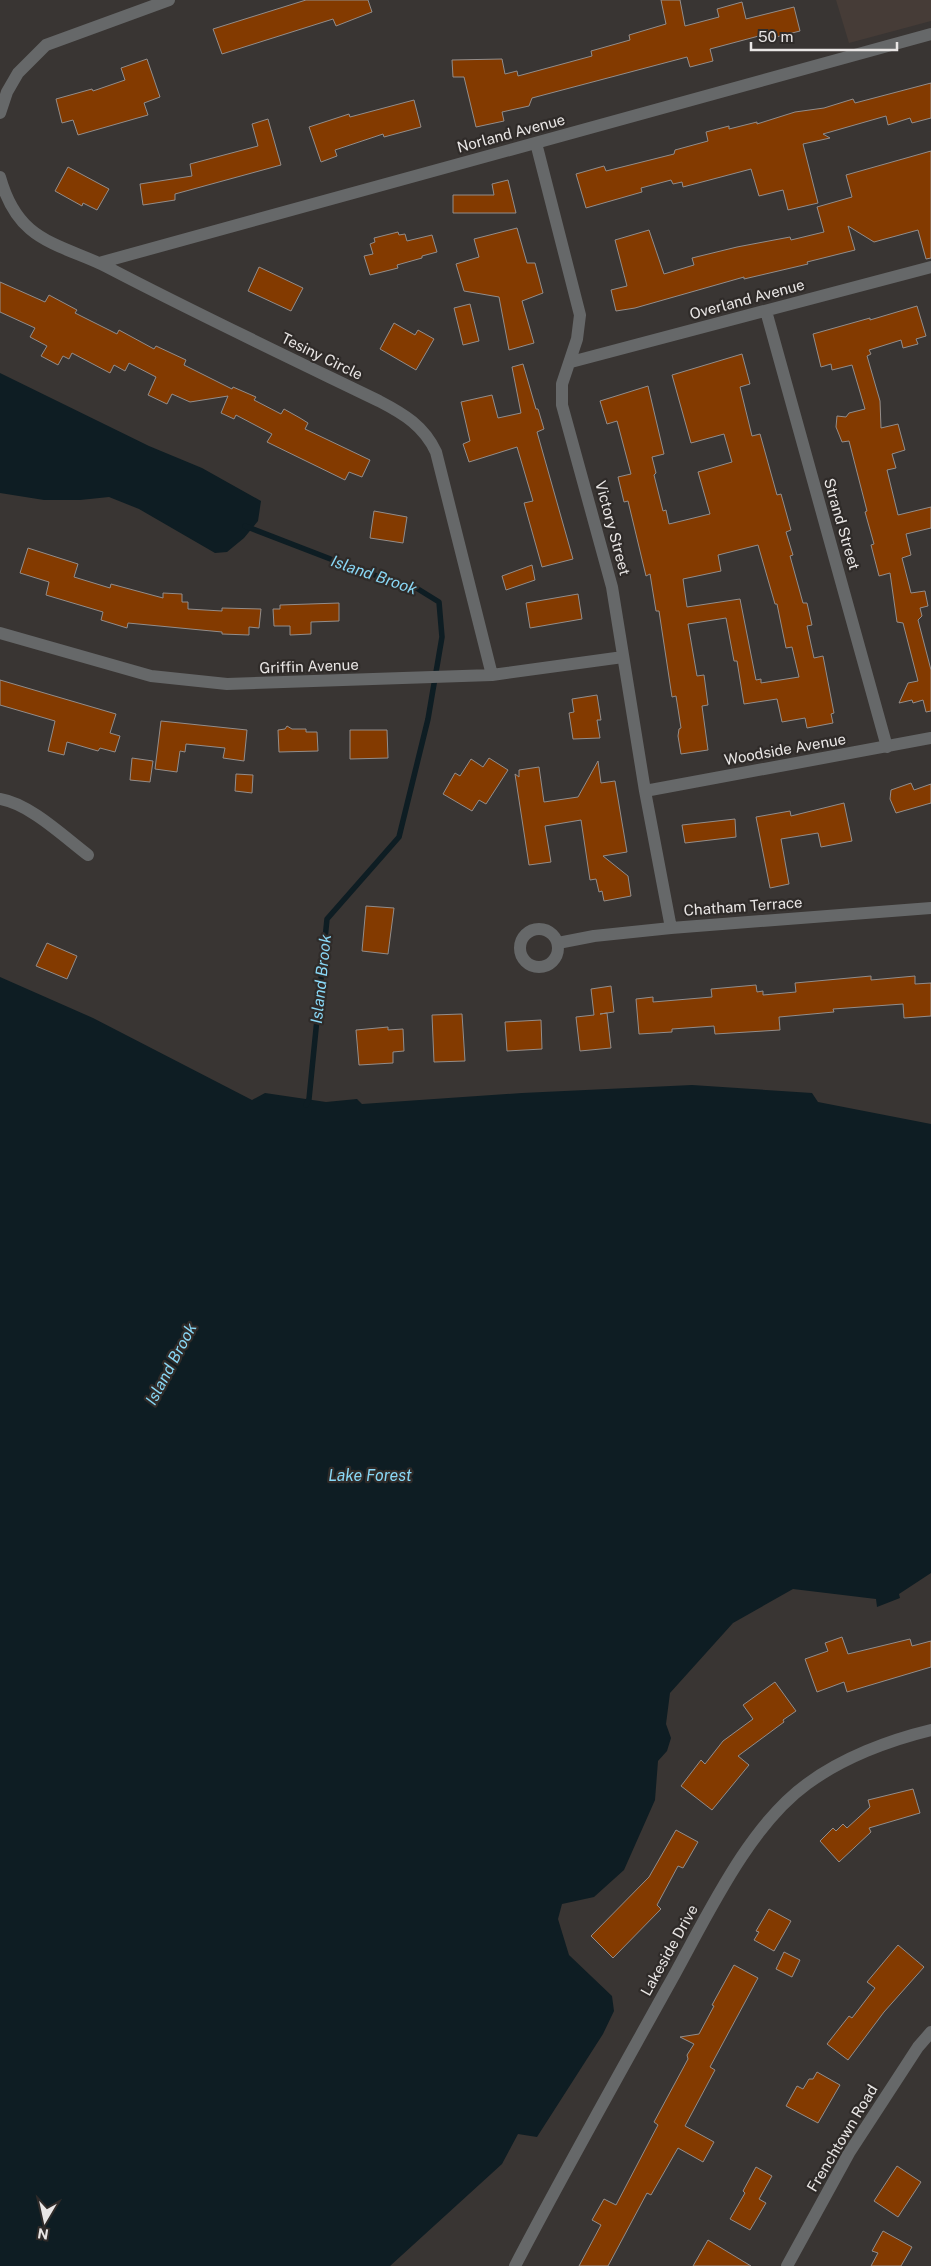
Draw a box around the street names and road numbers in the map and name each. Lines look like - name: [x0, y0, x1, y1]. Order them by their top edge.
- street label: Norland Avenue: [455, 110, 567, 156]
- street label: Overland Avenue: [688, 275, 806, 323]
- street label: Tesiny Circle: [279, 329, 365, 383]
- street label: Strand Street: [821, 476, 863, 572]
- street label: Victory Street: [592, 479, 634, 577]
- street label: Griffin Avenue: [259, 656, 359, 676]
- street label: Woodside Avenue: [723, 730, 847, 768]
- street label: Chatham Terrace: [683, 893, 803, 919]
- street label: Lakeside Drive: [637, 1902, 701, 1998]
- street label: Frenchtown Road: [803, 2081, 881, 2195]

